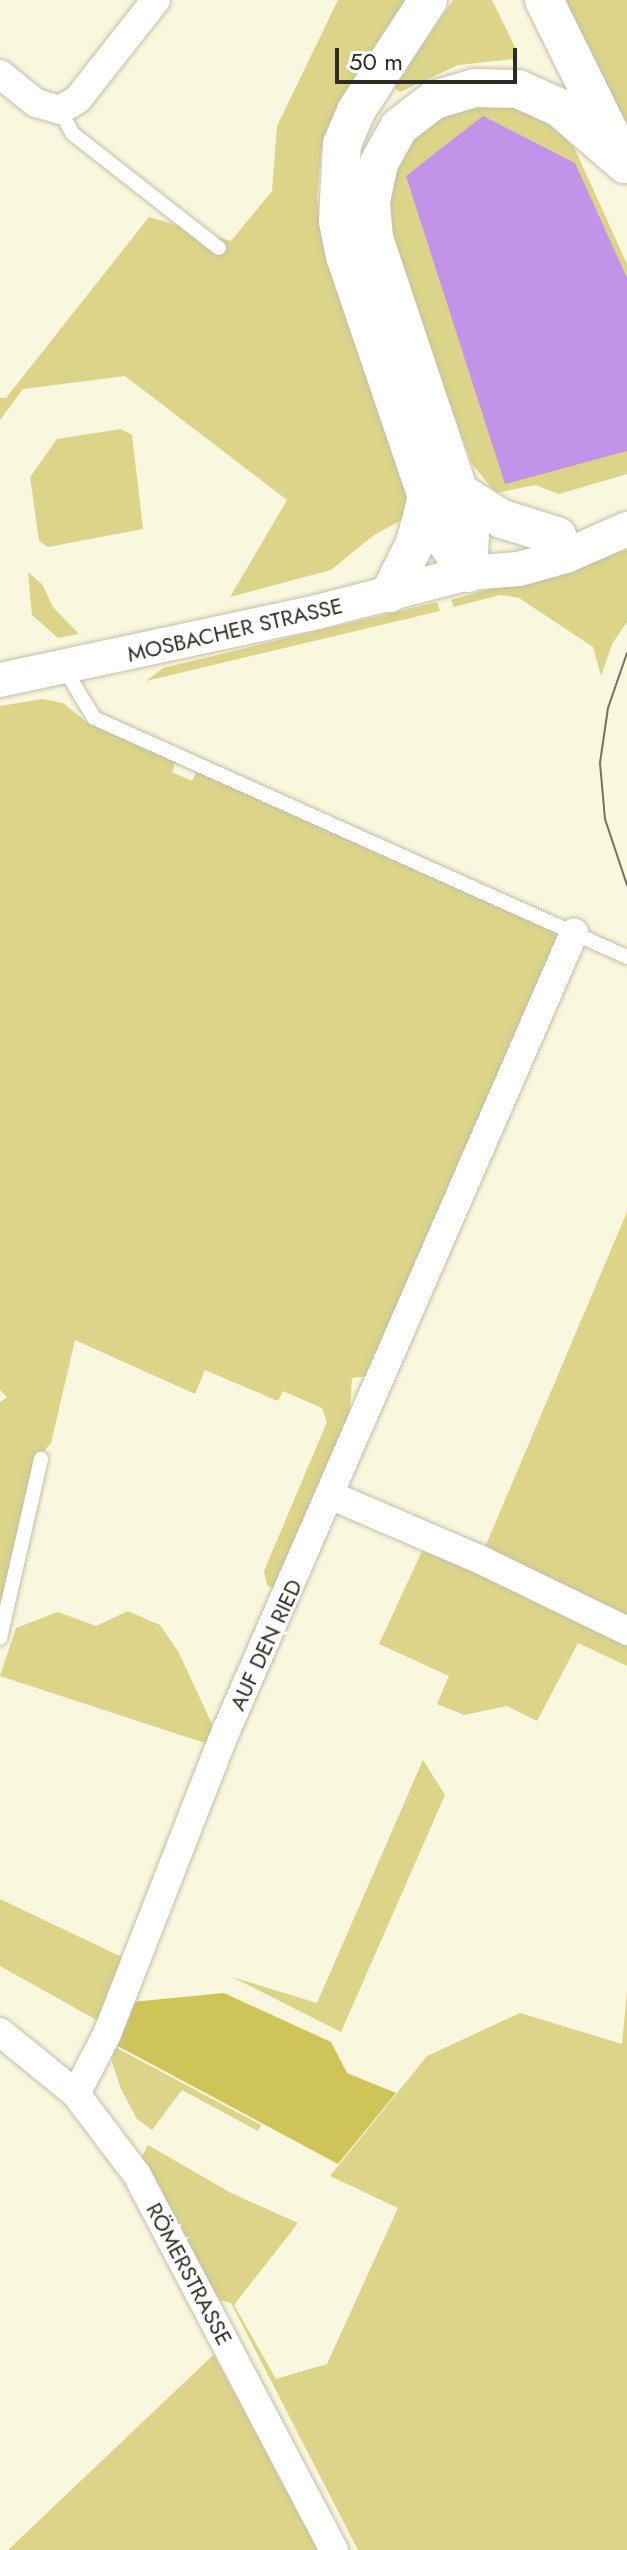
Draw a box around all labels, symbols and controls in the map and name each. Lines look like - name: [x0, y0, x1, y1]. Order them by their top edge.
- scale bar: [339, 32, 521, 82]
- text: 50 m: [349, 44, 403, 79]
- street label: MOSBACHER STRASSE: [125, 592, 345, 668]
- street label: AUF DEN RIED: [224, 1575, 308, 1715]
- street label: RÖMERSTRASSE: [140, 2198, 238, 2350]

